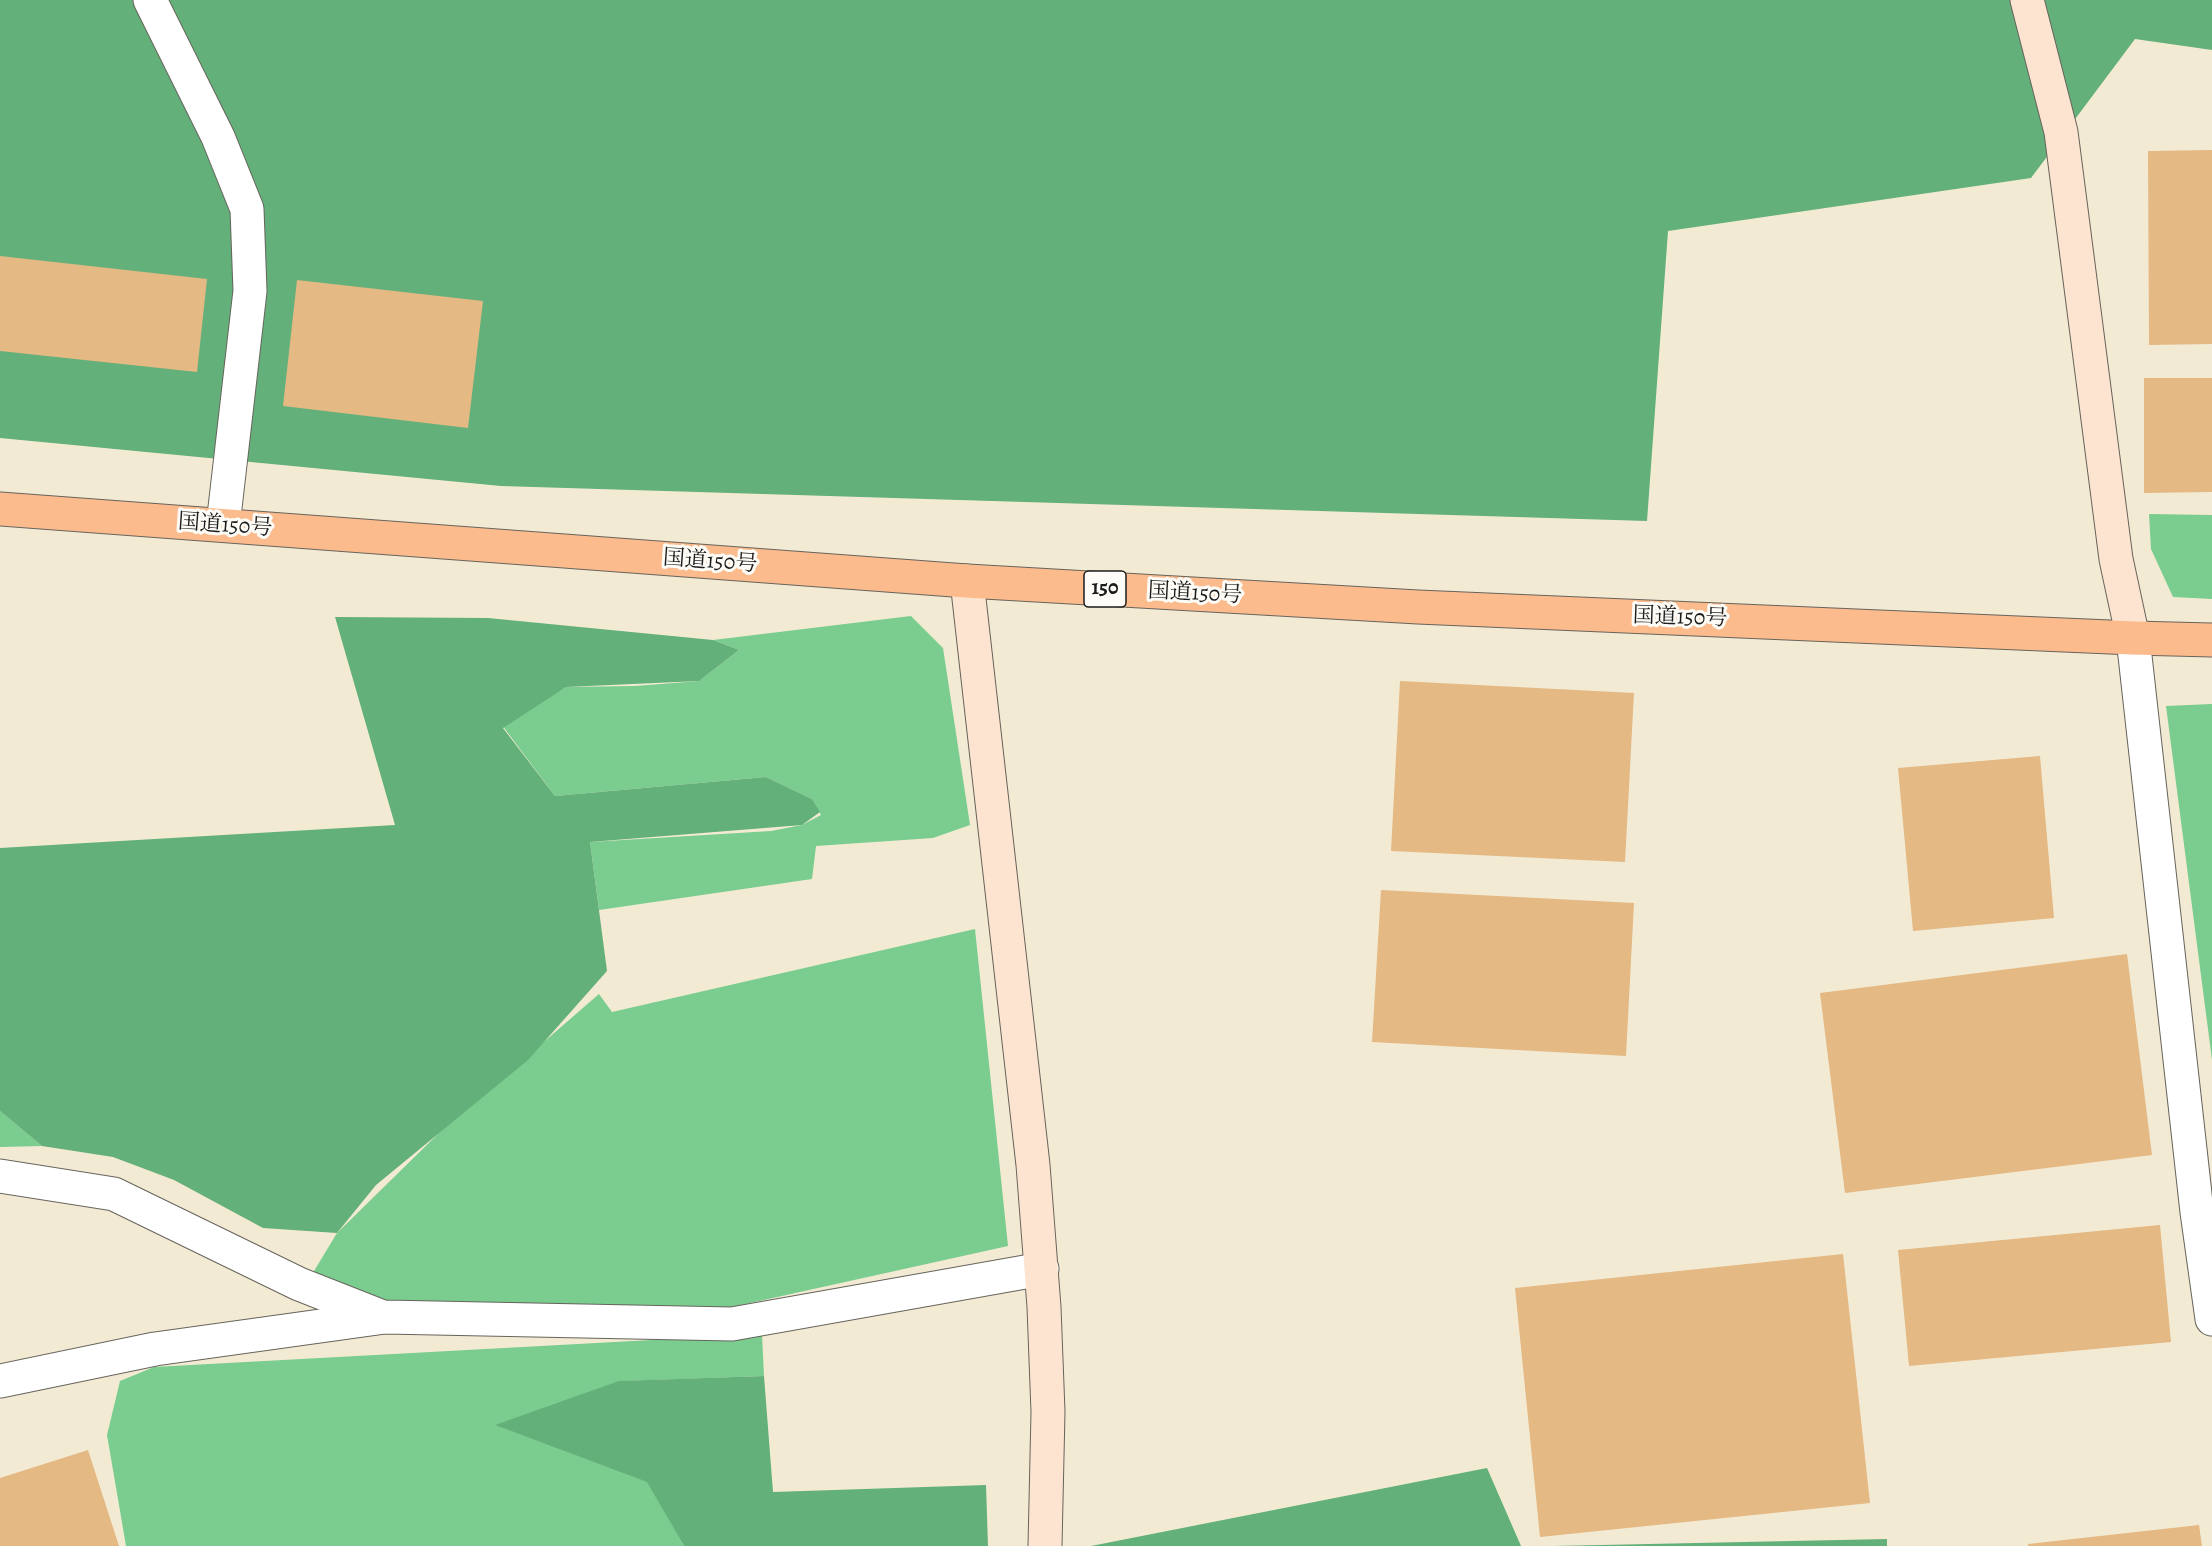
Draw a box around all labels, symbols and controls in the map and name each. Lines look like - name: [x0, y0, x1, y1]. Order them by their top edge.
- street label: 国道150号: [177, 510, 273, 542]
- street label: 国道150号: [662, 546, 758, 578]
- road number: 150: [1084, 571, 1126, 607]
- street label: 国道150号: [1147, 578, 1243, 610]
- street label: 国道150号: [1632, 603, 1728, 633]

